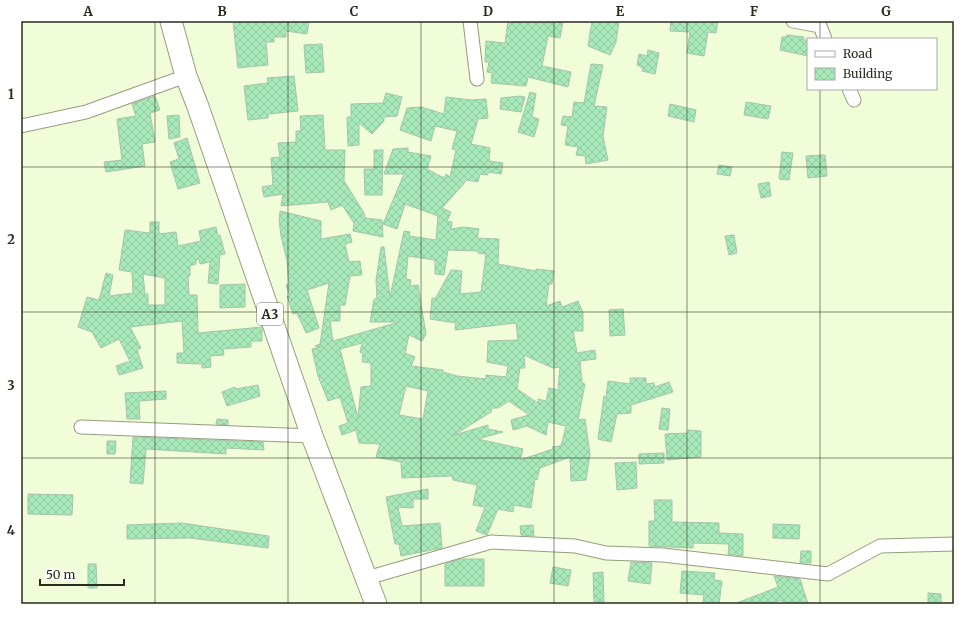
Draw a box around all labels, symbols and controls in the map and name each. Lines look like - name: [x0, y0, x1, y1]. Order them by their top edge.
- text: A: [82, 3, 93, 20]
- text: B: [217, 3, 227, 20]
- text: C: [350, 3, 359, 20]
- text: D: [483, 3, 493, 20]
- text: E: [616, 3, 625, 20]
- text: F: [750, 3, 758, 20]
- text: G: [881, 3, 891, 20]
- legend: [807, 38, 937, 90]
- text: Road: [843, 46, 872, 61]
- text: Building: [843, 66, 893, 81]
- text: 1: [8, 86, 14, 103]
- text: 2: [7, 231, 15, 248]
- road number: A3: [257, 303, 283, 325]
- text: 3: [7, 377, 15, 394]
- text: 4: [7, 522, 16, 539]
- scale bar: [40, 561, 124, 587]
- text: 50 m: [46, 567, 75, 582]

